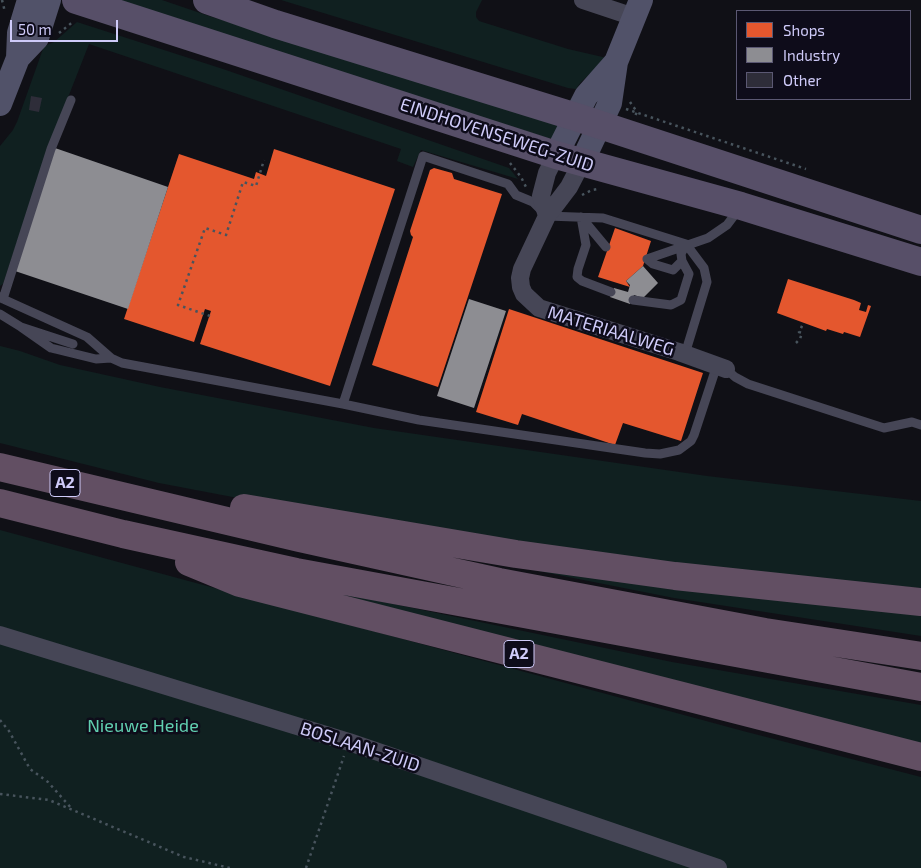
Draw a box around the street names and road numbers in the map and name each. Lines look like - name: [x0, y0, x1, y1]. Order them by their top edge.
- street label: EINDHOVENSEWEG-ZUID: [397, 93, 597, 177]
- street label: MATERIAALWEG: [545, 301, 677, 361]
- road number: A2: [50, 469, 80, 496]
- road number: A2: [504, 641, 534, 668]
- street label: BOSLAAN-ZUID: [297, 717, 423, 777]

